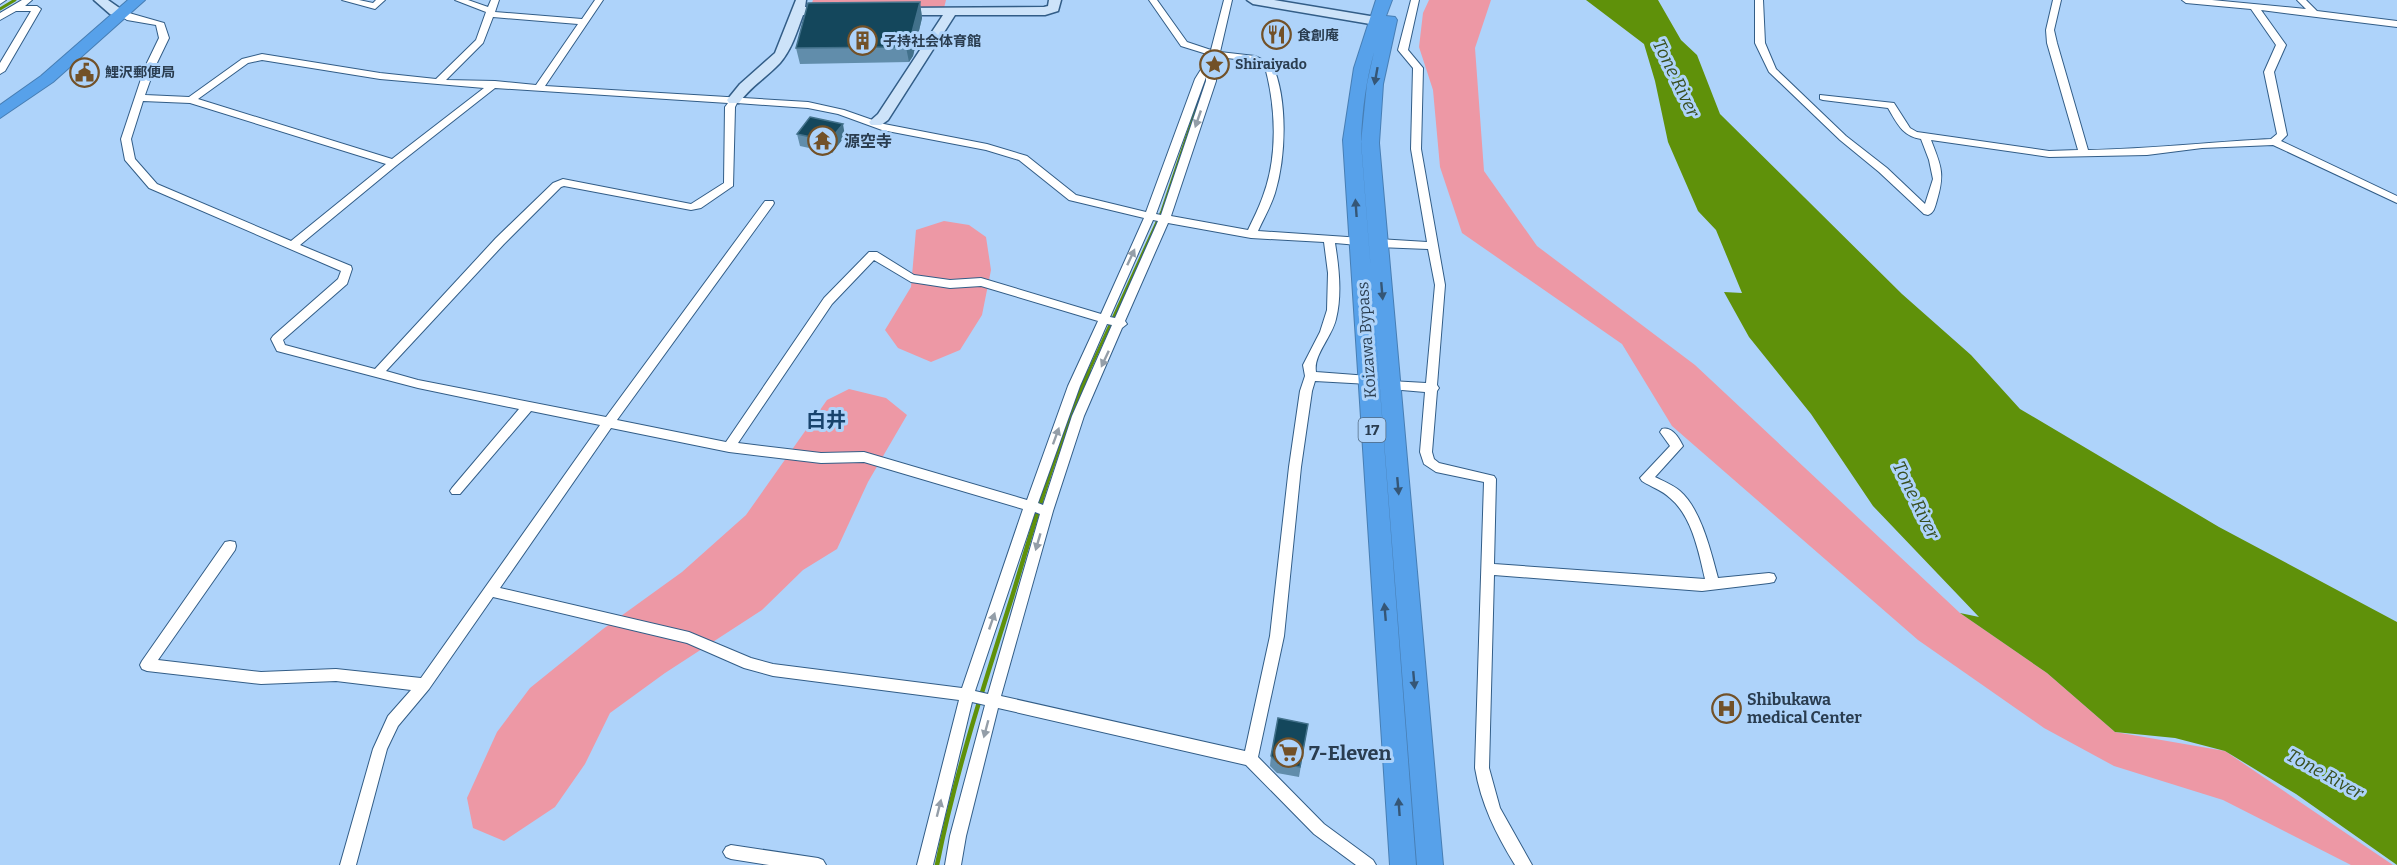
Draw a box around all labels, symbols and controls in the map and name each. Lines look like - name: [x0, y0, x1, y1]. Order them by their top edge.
- restaurant icon: 食創庵: [1260, 19, 1292, 51]
- building icon: 子持社会体育館: [846, 25, 878, 57]
- place label: 食創庵: [1297, 27, 1339, 44]
- place label: 子持社会体育館: [883, 33, 981, 50]
- water label: Tone River: [1648, 35, 1705, 121]
- place icon: Shiraiyado: [1198, 48, 1230, 80]
- public building icon: 鯉沢郵便局: [68, 56, 100, 88]
- place label: Shiraiyado: [1235, 56, 1307, 73]
- place label: 鯉沢郵便局: [105, 64, 175, 81]
- one-way arrow: [1371, 67, 1380, 86]
- one-way arrow: [1193, 110, 1203, 128]
- temple icon: 源空寺: [807, 125, 839, 157]
- place label: 源空寺: [844, 132, 892, 151]
- one-way arrow: [1351, 199, 1361, 218]
- one-way arrow: [1127, 248, 1136, 265]
- street label: Koizawa Bypass: [1353, 281, 1380, 399]
- one-way arrow: [1377, 282, 1387, 301]
- one-way arrow: [1100, 350, 1109, 367]
- district label: 白井: [806, 408, 846, 432]
- road number: 17: [1358, 418, 1386, 442]
- one-way arrow: [1051, 427, 1061, 445]
- water label: Tone River: [1888, 457, 1945, 543]
- one-way arrow: [1393, 476, 1403, 495]
- one-way arrow: [1033, 533, 1042, 551]
- one-way arrow: [1380, 603, 1390, 622]
- one-way arrow: [987, 612, 997, 630]
- one-way arrow: [1410, 671, 1419, 690]
- place label: Shibukawa medical Center: [1747, 690, 1862, 727]
- hospital icon: Shibukawa medical Center: [1710, 692, 1742, 724]
- one-way arrow: [980, 720, 990, 739]
- supermarket icon: 7-Eleven: [1272, 737, 1304, 769]
- place label: 7-Eleven: [1309, 741, 1391, 765]
- water label: Tone River: [2283, 744, 2368, 804]
- one-way arrow: [1394, 797, 1404, 816]
- one-way arrow: [934, 799, 944, 817]

